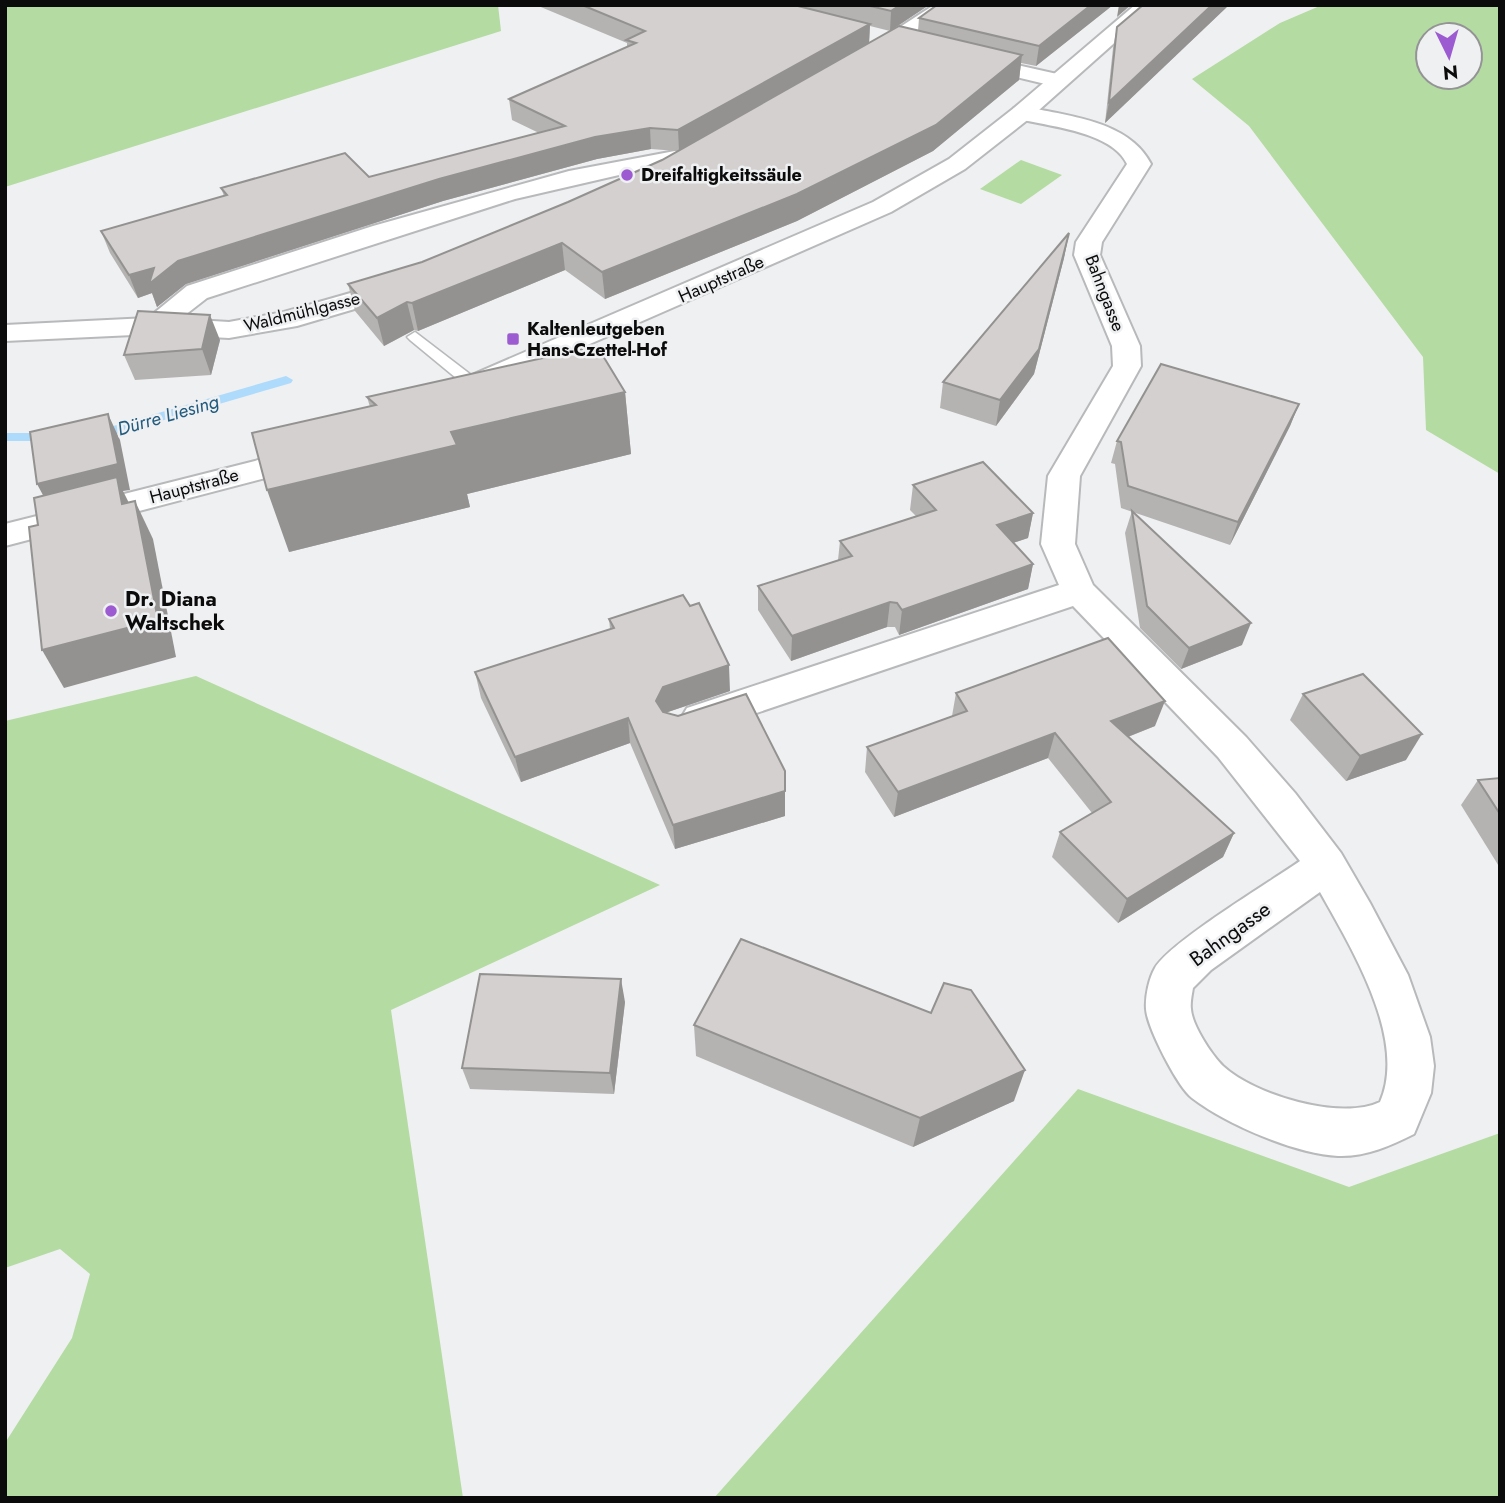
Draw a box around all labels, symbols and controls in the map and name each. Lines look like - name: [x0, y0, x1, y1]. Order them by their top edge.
- north arrow: [1414, 21, 1484, 91]
- text: N: [1442, 58, 1459, 87]
- place label: Dreifaltigkeitssäule: [641, 162, 802, 188]
- marker: Dreifaltigkeitssäule: [619, 167, 635, 183]
- street label: Hauptstraße: [674, 249, 768, 309]
- street label: Bahngasse: [1078, 251, 1132, 335]
- street label: Waldmühlgasse: [241, 285, 363, 339]
- place label: Kaltenleutgeben Hans-Czettel-Hof: [527, 316, 668, 363]
- marker: Kaltenleutgeben Hans-Czettel-Hof: [505, 331, 521, 347]
- water label: Dürre Liesing: [114, 387, 223, 442]
- street label: Hauptstraße: [146, 462, 242, 510]
- place label: Dr. Diana Waltschek: [125, 584, 225, 638]
- marker: Dr. Diana Waltschek: [103, 603, 119, 619]
- street label: Bahngasse: [1183, 894, 1277, 974]

